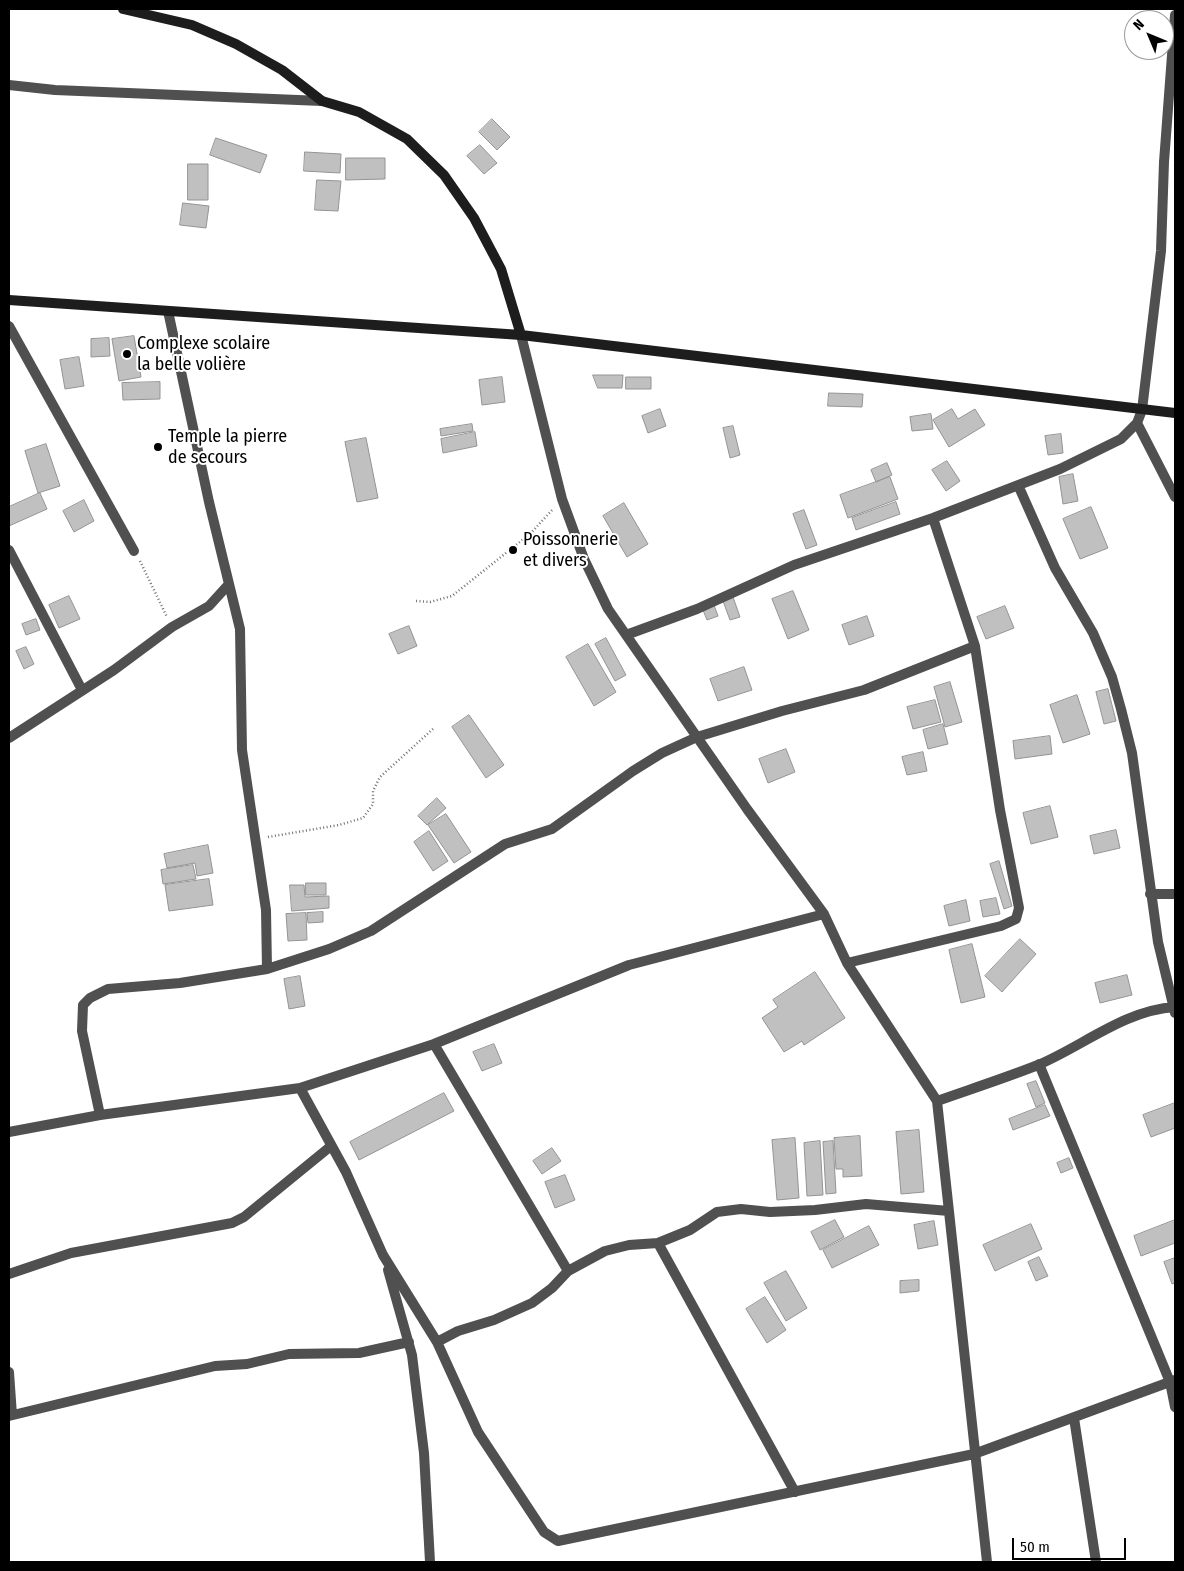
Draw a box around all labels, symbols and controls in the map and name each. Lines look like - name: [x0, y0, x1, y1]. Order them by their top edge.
- north arrow: [1124, 10, 1174, 60]
- text: N: [1130, 16, 1148, 34]
- place label: Complexe scolaire la belle volière: [137, 333, 270, 376]
- marker: Complexe scolaire la belle volière: [121, 348, 133, 360]
- place label: Temple la pierre de secours: [168, 426, 287, 468]
- marker: Temple la pierre de secours: [152, 441, 164, 453]
- place label: Poissonnerie et divers: [523, 529, 618, 572]
- marker: Poissonnerie et divers: [507, 544, 519, 556]
- scale bar: [1014, 1528, 1128, 1560]
- text: 50 m: [1020, 1538, 1050, 1556]

